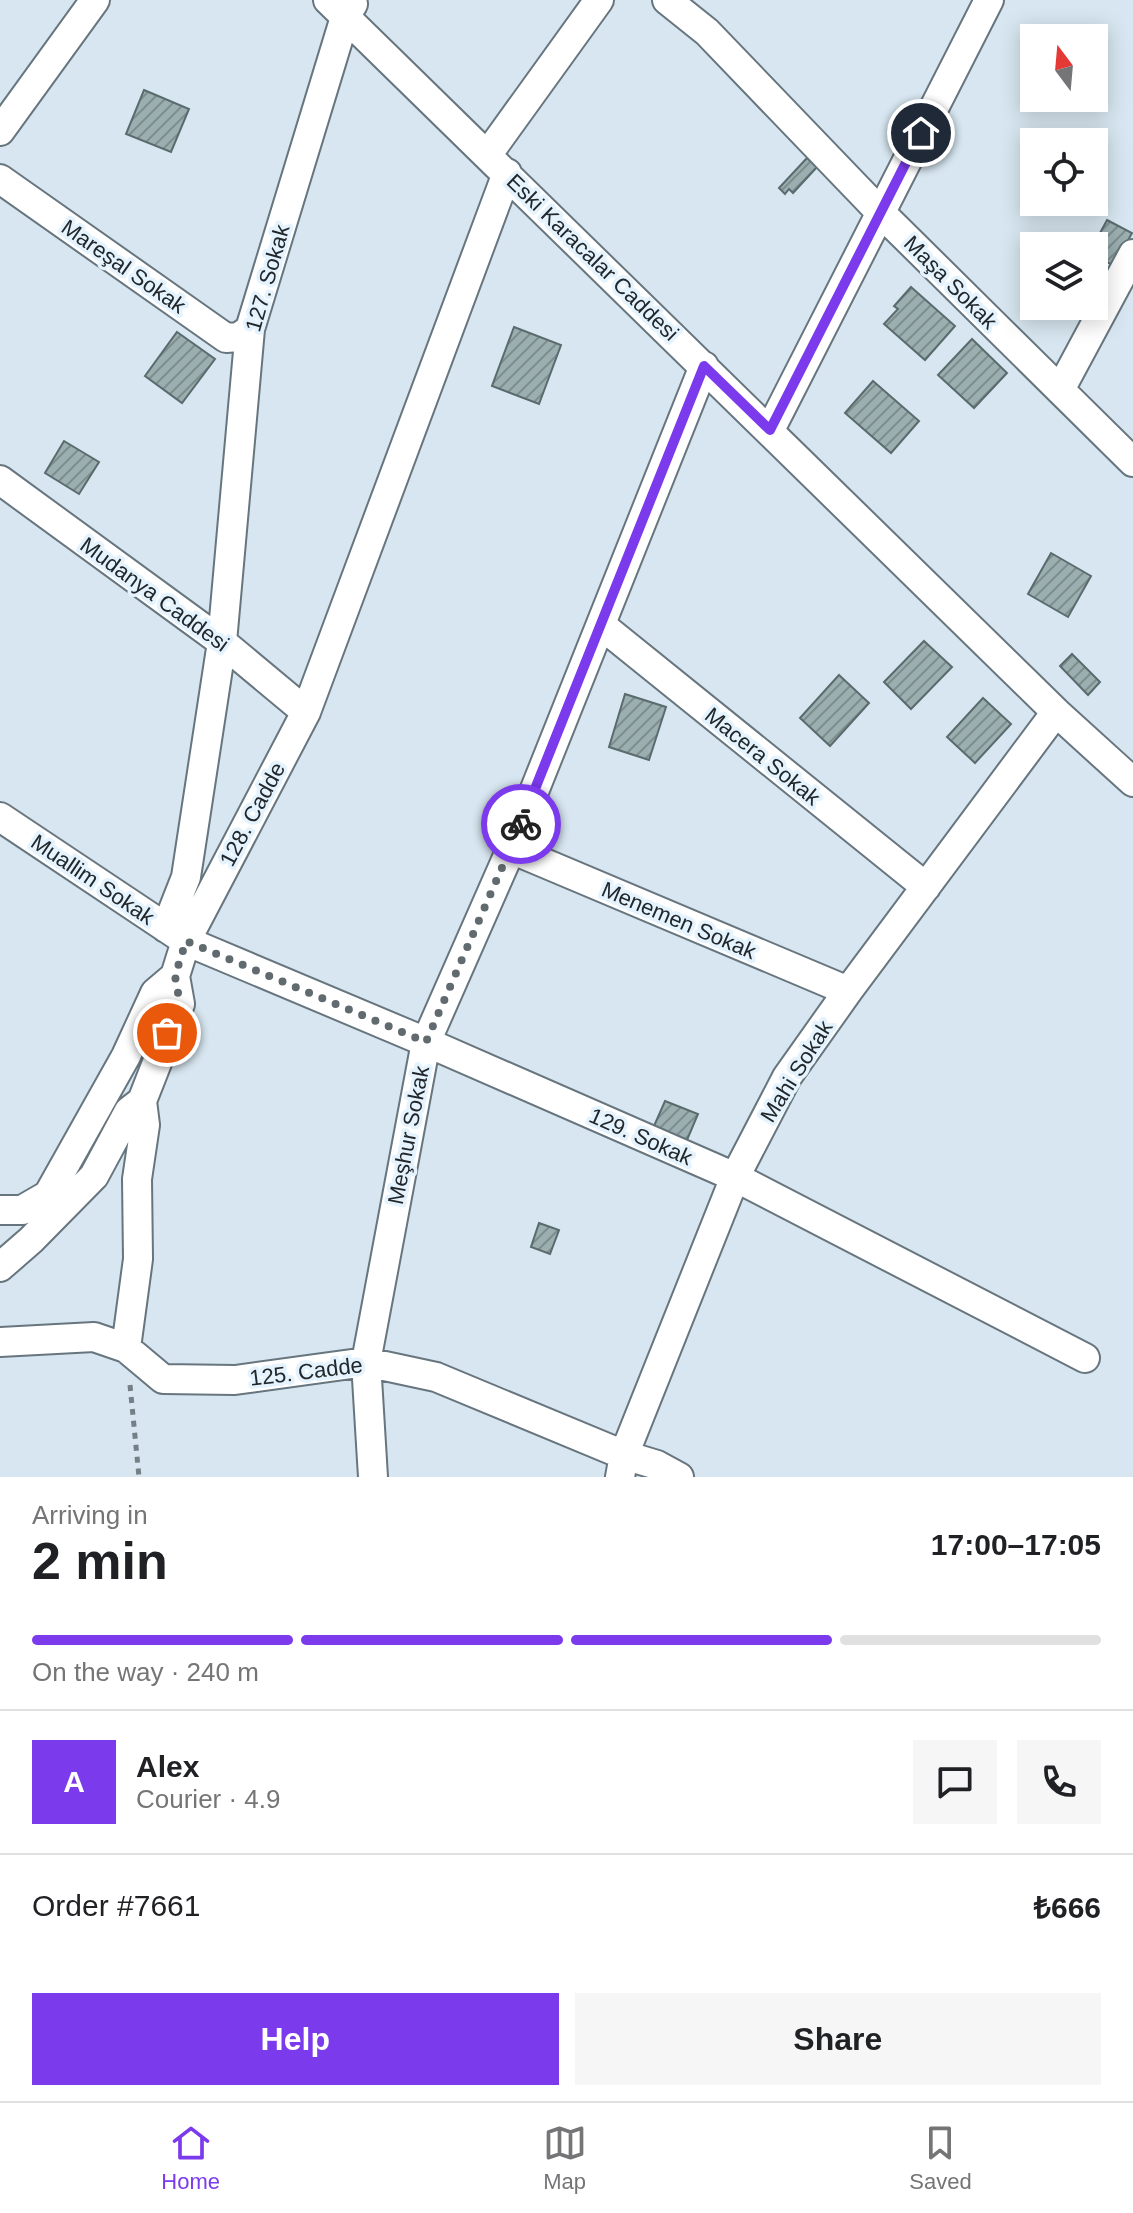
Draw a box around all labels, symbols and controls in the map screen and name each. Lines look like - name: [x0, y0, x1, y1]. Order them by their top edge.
- north arrow: [1020, 24, 1108, 112]
- map controls: [1020, 24, 1108, 320]
- pin: [887, 99, 955, 167]
- icon: home: [899, 111, 943, 155]
- button: locate: [1020, 128, 1108, 216]
- street label: Eski Karacalar Caddesi: [502, 169, 684, 346]
- street label: Mareşal Sokak: [57, 214, 191, 319]
- street label: 127. Sokak: [240, 221, 295, 334]
- street label: Maşa Sokak: [899, 231, 1003, 335]
- button: layers: [1020, 232, 1108, 320]
- street label: Mudanya Caddesi: [76, 532, 234, 657]
- street label: Macera Sokak: [700, 702, 826, 811]
- street label: 128. Cadde: [215, 758, 290, 870]
- courier: [481, 784, 561, 864]
- icon: bike: [499, 802, 543, 846]
- street label: Muallim Sokak: [26, 829, 160, 930]
- street label: Menemen Sokak: [598, 877, 761, 965]
- pin: [133, 999, 201, 1067]
- icon: bag: [145, 1011, 189, 1055]
- street label: Mahi Sokak: [755, 1015, 838, 1127]
- street label: Meşhur Sokak: [383, 1063, 434, 1207]
- street label: 129. Sokak: [585, 1103, 697, 1171]
- street label: 125. Cadde: [248, 1352, 364, 1391]
- text: Arriving in: [32, 1500, 148, 1530]
- text: 17:00–17:05: [931, 1528, 1101, 1561]
- text: 2 min: [32, 1532, 168, 1590]
- text: On the way · 240 m: [32, 1657, 259, 1687]
- button: chat: [913, 1740, 997, 1824]
- button: phone: [1017, 1740, 1101, 1824]
- text: Alex: [136, 1750, 199, 1783]
- text: A: [63, 1765, 85, 1798]
- text: Courier · 4.9: [136, 1784, 281, 1814]
- text: Order #7661: [32, 1889, 200, 1922]
- text: ₺666: [1034, 1891, 1101, 1924]
- button: Help: [32, 1993, 559, 2085]
- button: Share: [575, 1993, 1101, 2085]
- tab: Home: [161, 2121, 220, 2195]
- tab: Map: [543, 2121, 587, 2195]
- tab: Saved: [909, 2121, 972, 2195]

